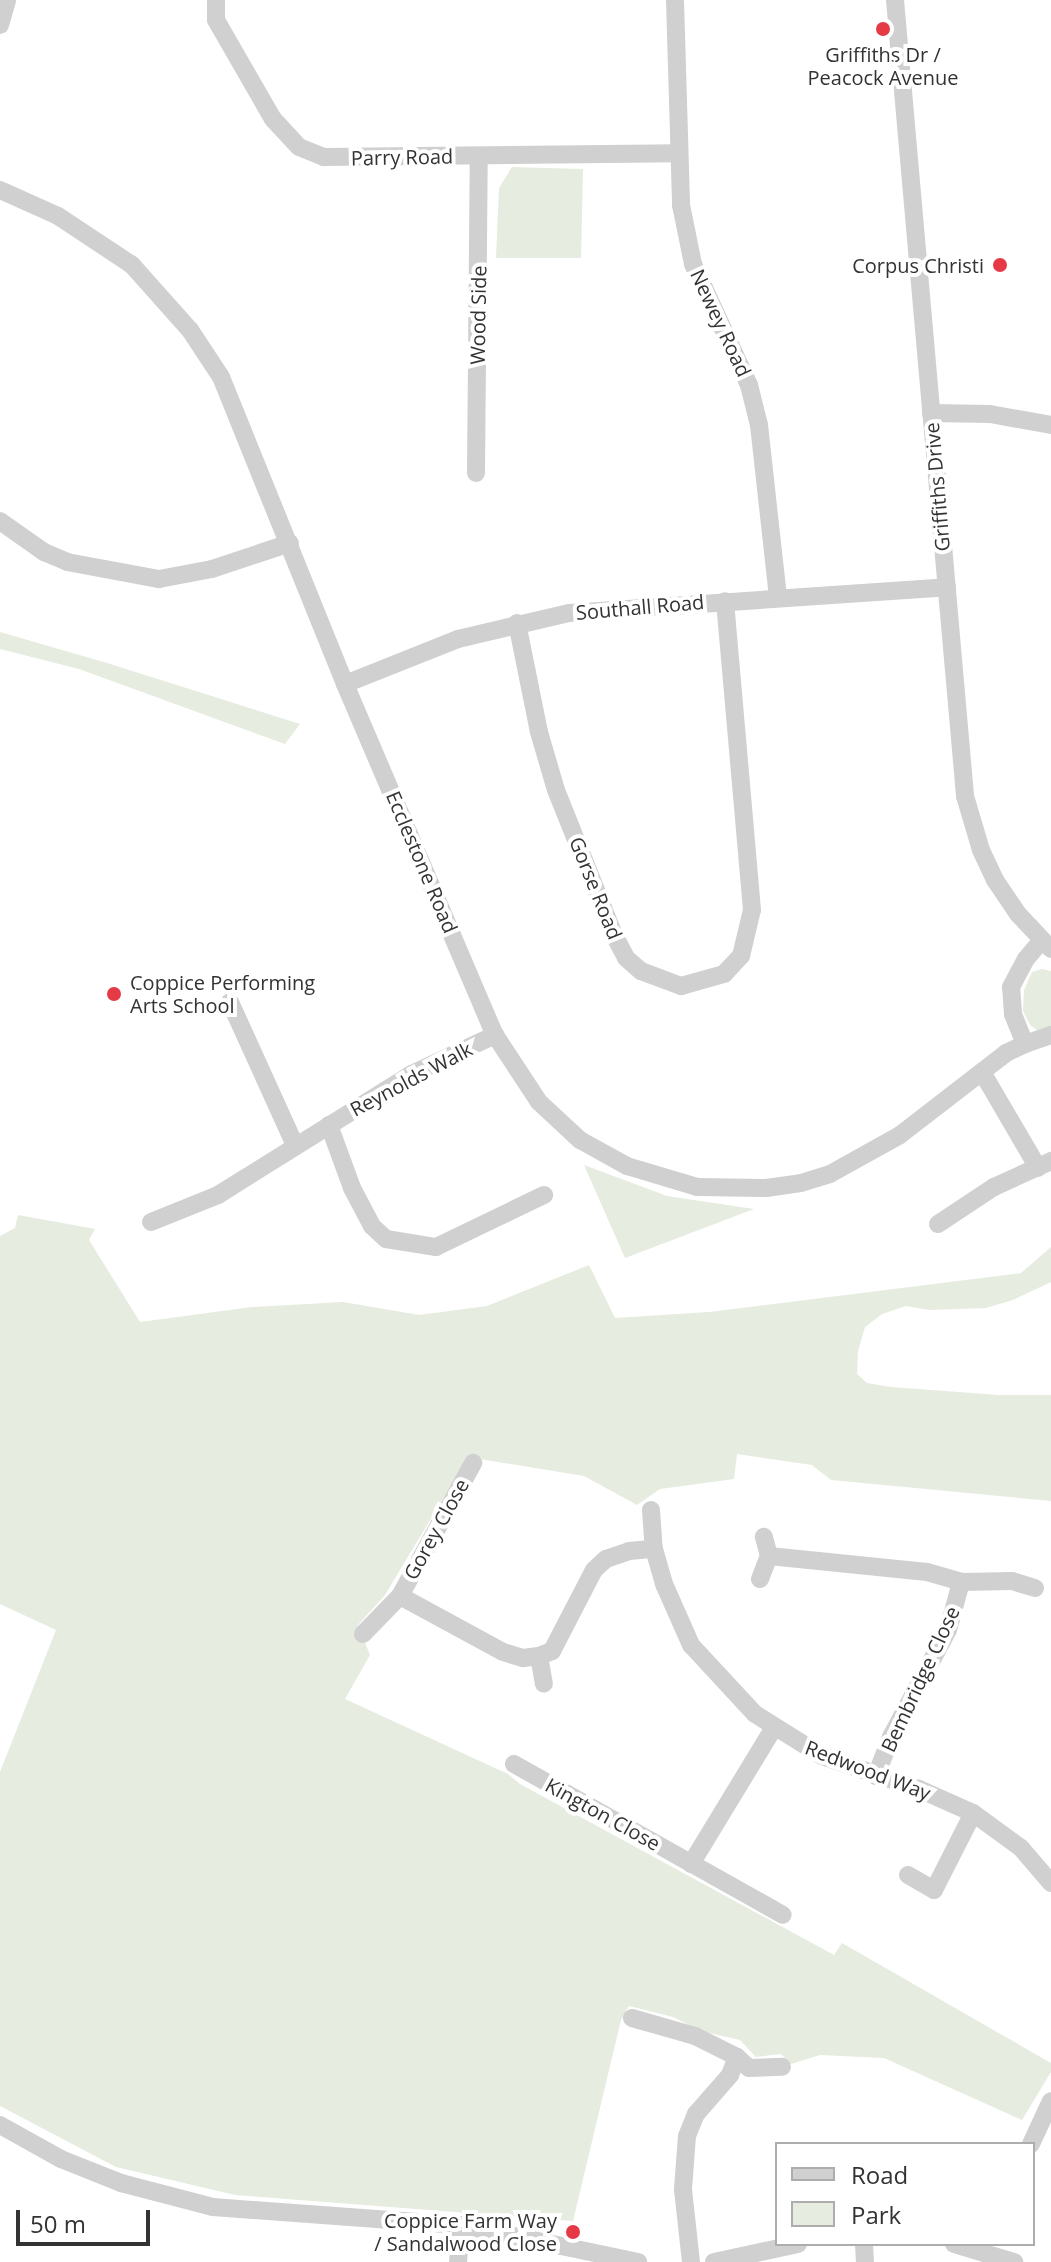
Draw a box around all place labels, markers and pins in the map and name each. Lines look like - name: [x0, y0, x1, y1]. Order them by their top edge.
- marker: Griffiths Dr / Peacock Avenue: [874, 20, 892, 38]
- place label: Griffiths Dr / Peacock Avenue: [808, 42, 958, 89]
- place label: Corpus Christi: [852, 253, 984, 277]
- marker: Corpus Christi: [991, 256, 1009, 274]
- place label: Coppice Performing Arts School: [130, 970, 315, 1017]
- marker: Coppice Performing Arts School: [105, 985, 123, 1003]
- place label: Coppice Farm Way / Sandalwood Close: [374, 2208, 557, 2255]
- marker: Coppice Farm Way / Sandalwood Close: [564, 2223, 582, 2241]

